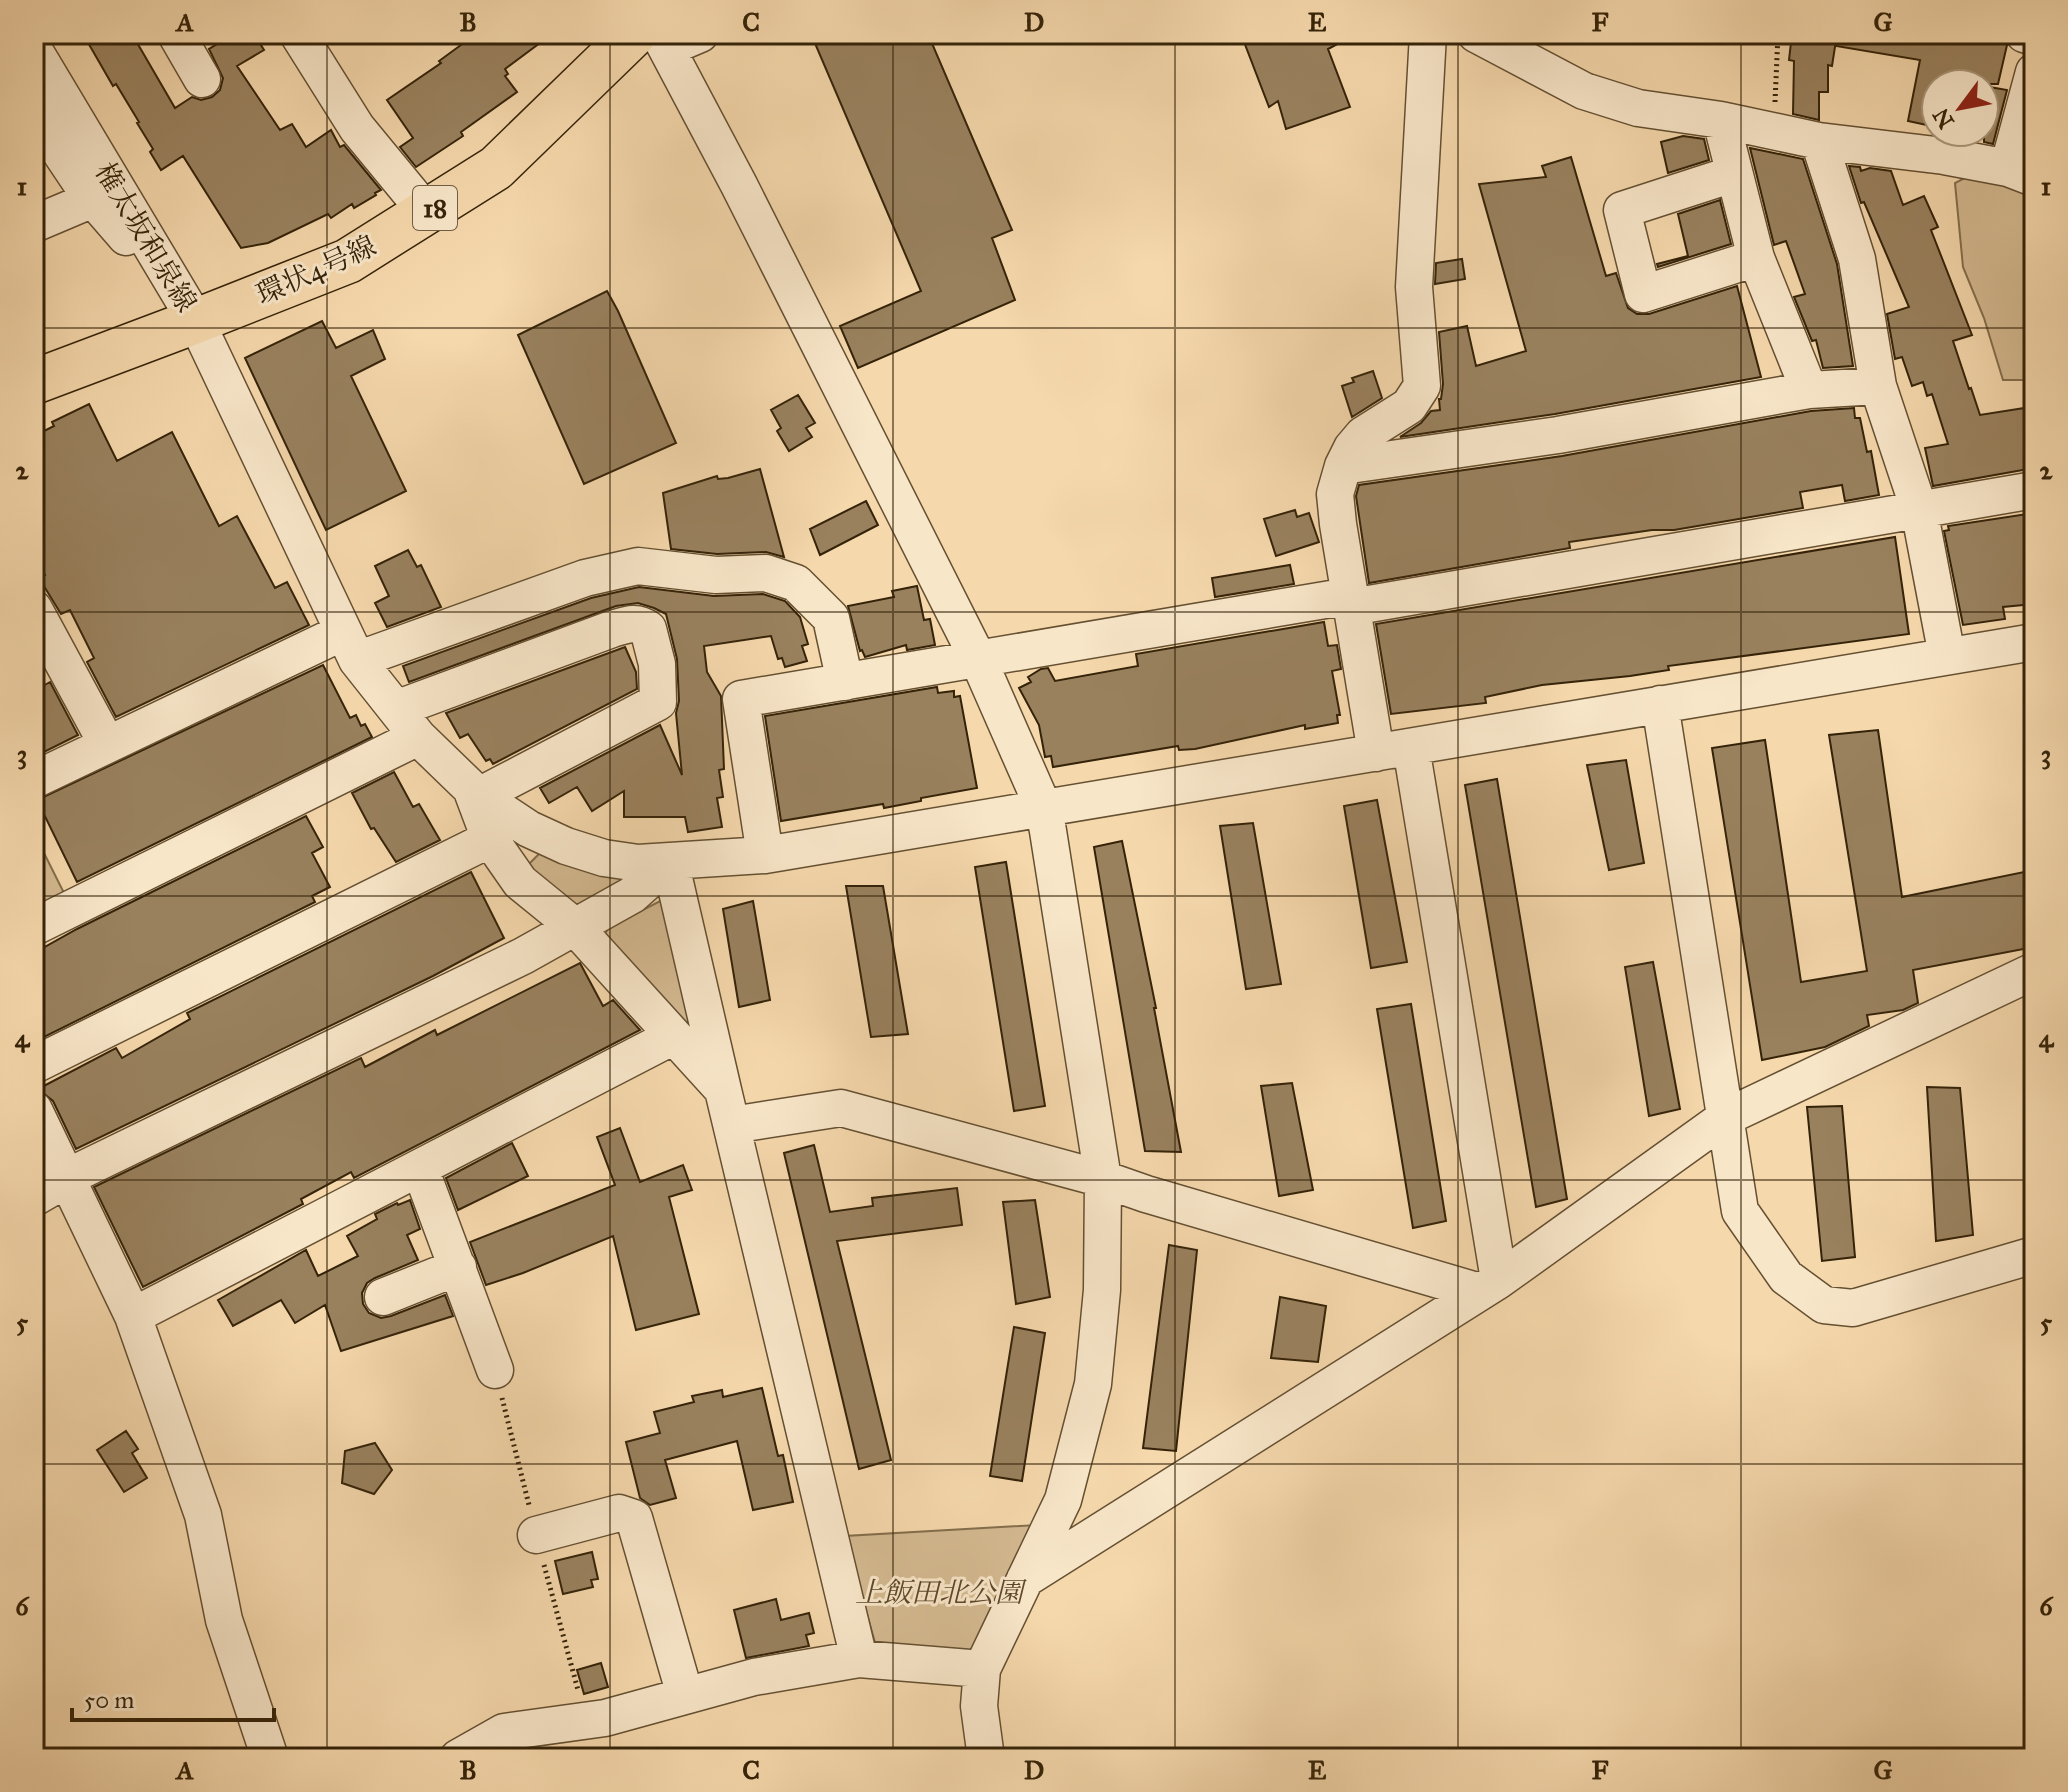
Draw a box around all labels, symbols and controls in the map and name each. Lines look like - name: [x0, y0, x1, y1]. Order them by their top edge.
- text: A: [174, 6, 194, 38]
- text: B: [459, 6, 477, 38]
- text: C: [742, 6, 760, 38]
- text: D: [1024, 6, 1044, 38]
- text: E: [1308, 6, 1327, 38]
- text: F: [1592, 6, 1609, 38]
- text: G: [1873, 6, 1893, 38]
- north arrow: [1920, 68, 2000, 148]
- text: N: [1927, 103, 1960, 133]
- street label: 権太坂和泉線: [88, 156, 204, 318]
- text: 1: [17, 170, 27, 202]
- text: 1: [2041, 170, 2051, 202]
- road number: 18: [413, 186, 457, 230]
- street label: 環状4号線: [251, 228, 381, 312]
- text: 2: [16, 454, 30, 486]
- text: 2: [2040, 454, 2054, 486]
- text: 3: [17, 738, 27, 770]
- text: 3: [2041, 738, 2051, 770]
- text: 4: [15, 1022, 31, 1054]
- text: 4: [2039, 1022, 2055, 1054]
- text: 5: [16, 1306, 29, 1338]
- text: 5: [2040, 1306, 2053, 1338]
- park label: 上飯田北公園: [855, 1575, 1027, 1610]
- text: 6: [15, 1590, 30, 1622]
- text: 6: [2039, 1590, 2054, 1622]
- scale bar: [72, 1672, 274, 1722]
- text: 50 m: [84, 1685, 134, 1715]
- text: A: [174, 1754, 194, 1786]
- text: B: [459, 1754, 477, 1786]
- text: C: [742, 1754, 760, 1786]
- text: D: [1024, 1754, 1044, 1786]
- text: E: [1308, 1754, 1327, 1786]
- text: F: [1592, 1754, 1609, 1786]
- text: G: [1873, 1754, 1893, 1786]

